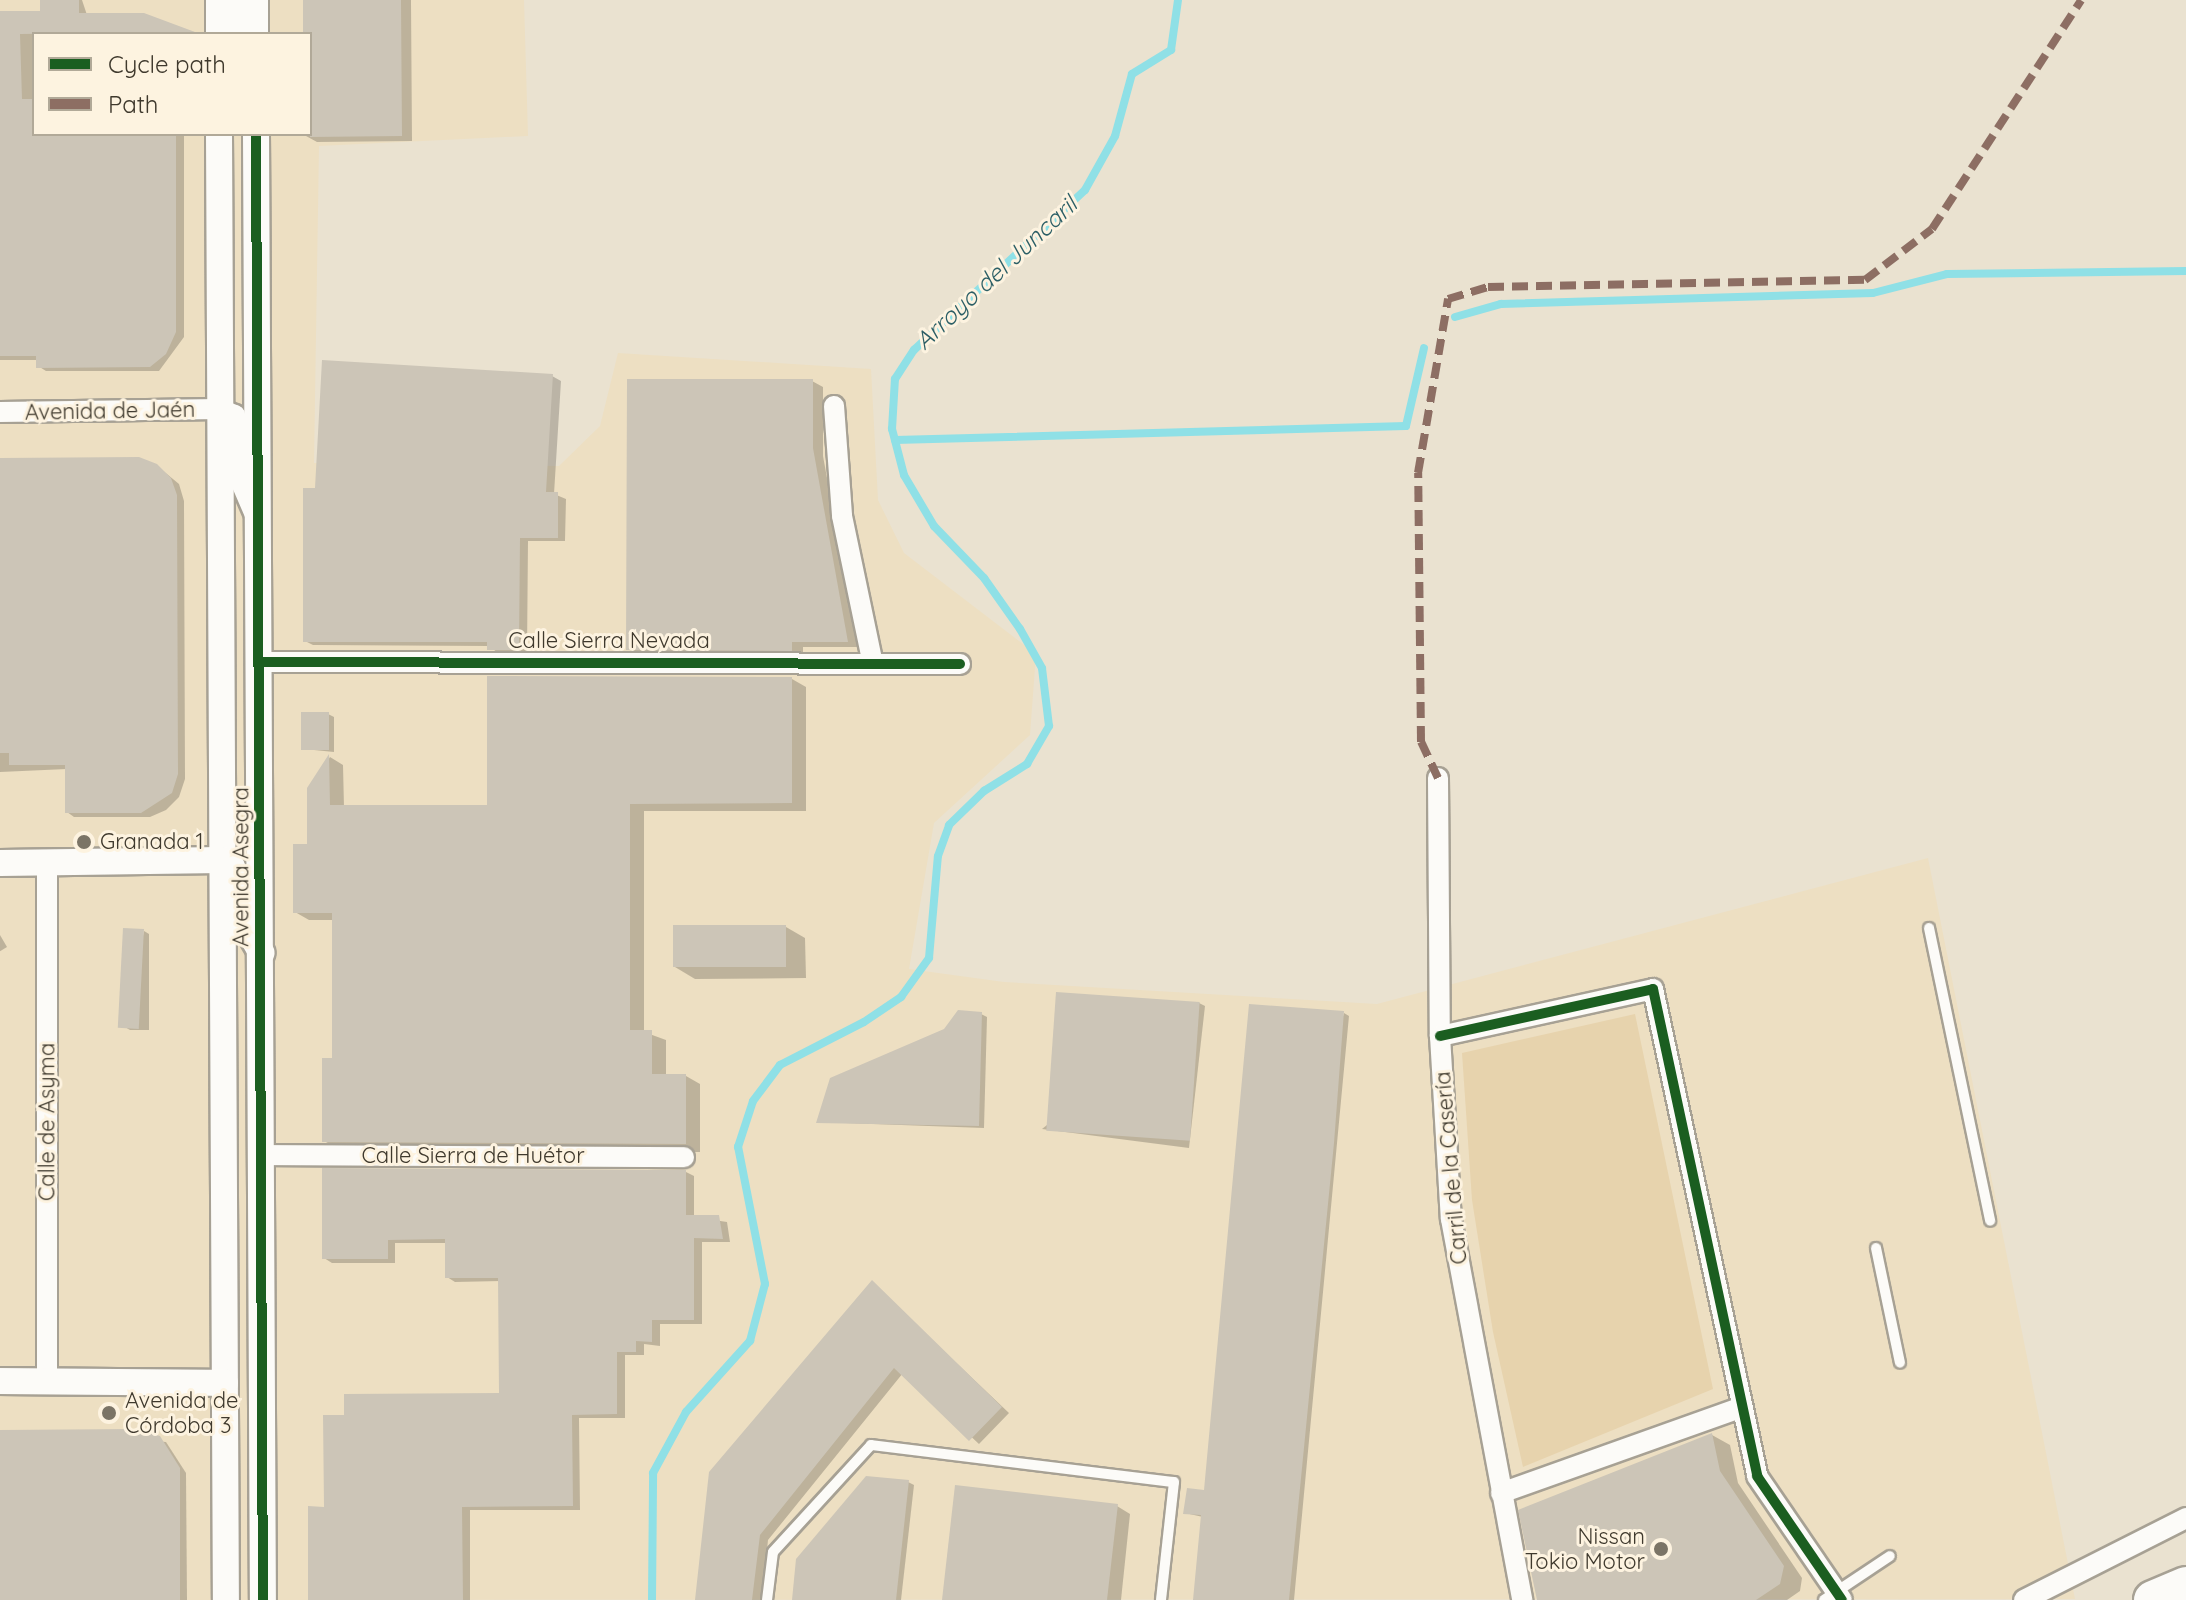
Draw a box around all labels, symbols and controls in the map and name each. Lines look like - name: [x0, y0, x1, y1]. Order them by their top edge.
- legend: [32, 32, 312, 136]
- text: Cycle path: [108, 49, 226, 79]
- text: Path: [108, 89, 159, 119]
- water label: Arroyo del Juncaril: [909, 191, 1083, 355]
- street label: Avenida de Jaén: [25, 396, 195, 426]
- street label: Calle Sierra Nevada: [508, 628, 710, 654]
- street label: Avenida Asegra: [228, 787, 254, 947]
- place label: Granada 1: [100, 829, 204, 855]
- marker: Granada 1: [75, 833, 93, 851]
- street label: Calle de Asyma: [34, 1043, 60, 1201]
- street label: Carril de la Casería: [1429, 1070, 1473, 1266]
- street label: Calle Sierra de Huétor: [361, 1143, 585, 1169]
- place label: Avenida de Córdoba 3: [125, 1387, 238, 1438]
- marker: Avenida de Córdoba 3: [100, 1404, 118, 1422]
- place label: Nissan Tokio Motor: [1525, 1523, 1645, 1574]
- marker: Nissan Tokio Motor: [1652, 1540, 1670, 1558]

